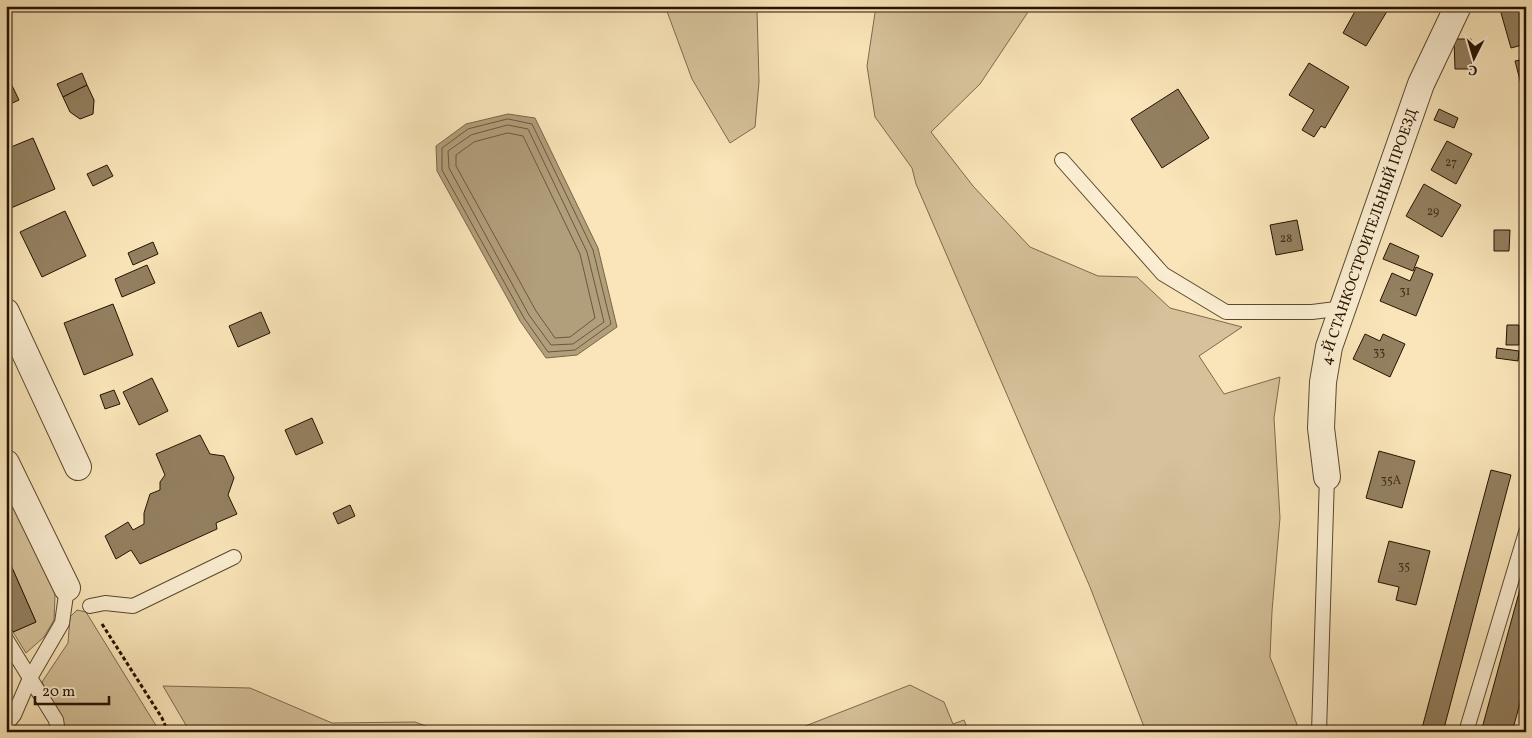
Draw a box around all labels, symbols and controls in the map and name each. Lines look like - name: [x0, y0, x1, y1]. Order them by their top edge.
- north arrow: [1450, 32, 1500, 82]
- text: С: [1468, 60, 1478, 79]
- street label: 4-Й СТАНКОСТРОИТЕЛЬНЫЙ ПРОЕЗД: [1317, 105, 1424, 367]
- house number: 27: [1445, 155, 1457, 171]
- house number: 29: [1427, 204, 1439, 220]
- house number: 28: [1280, 231, 1292, 247]
- house number: 31: [1400, 284, 1410, 300]
- house number: 33: [1373, 345, 1385, 361]
- house number: 35А: [1381, 473, 1402, 489]
- house number: 35: [1398, 559, 1410, 575]
- scale bar: [35, 673, 109, 705]
- text: 20 m: [42, 682, 75, 703]

